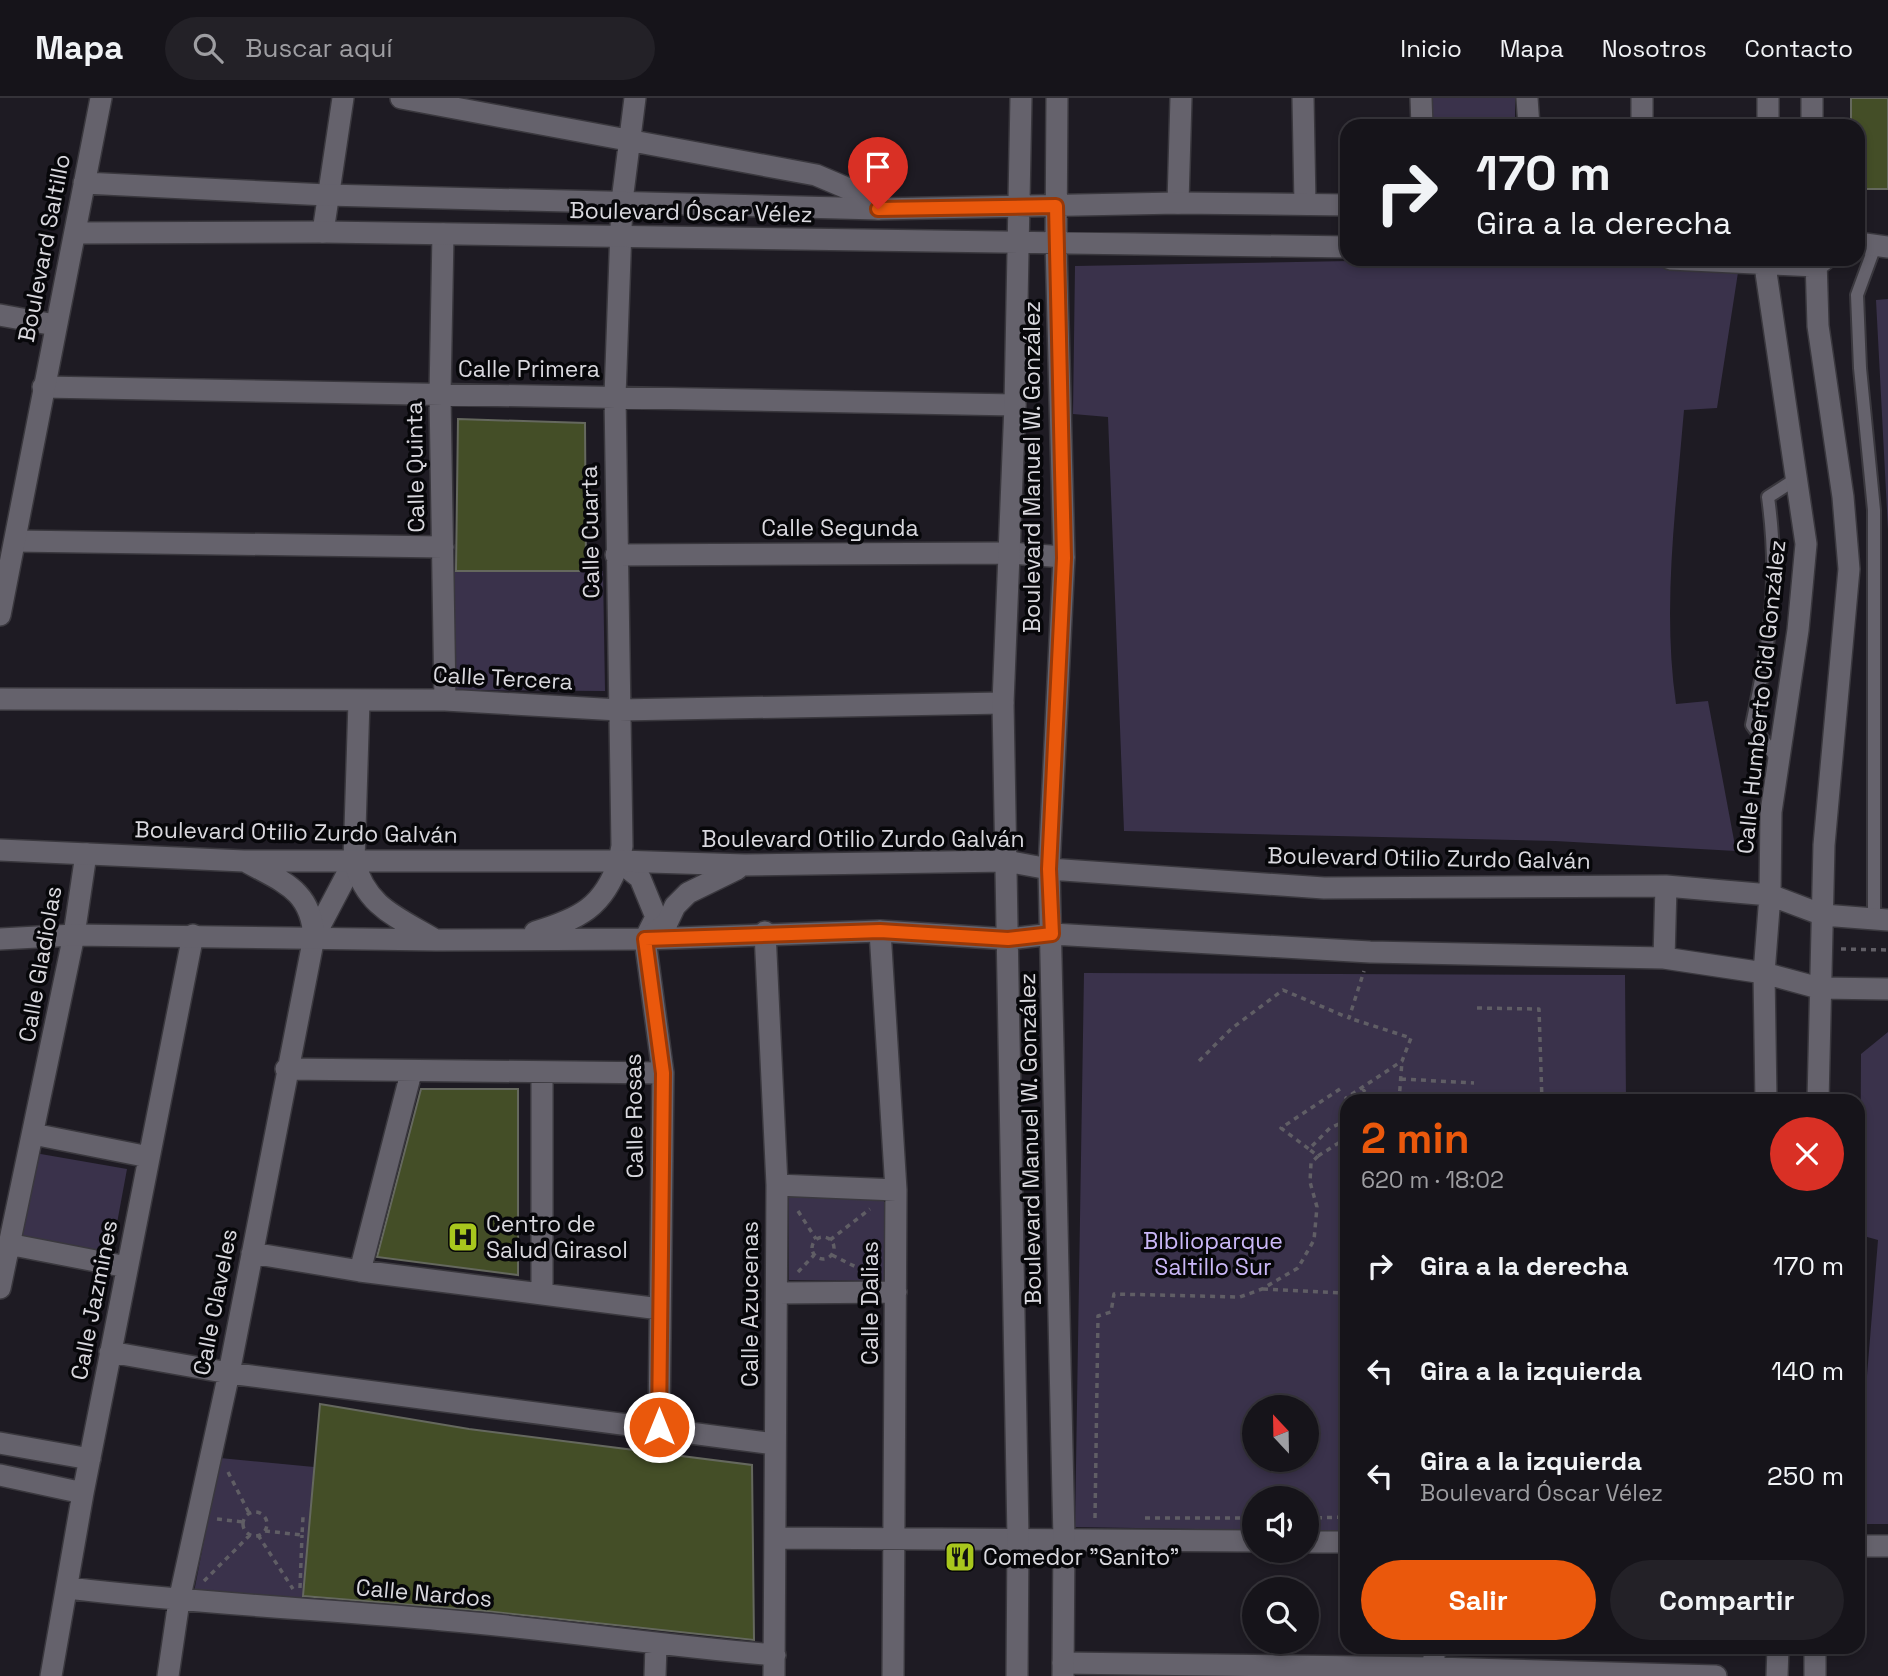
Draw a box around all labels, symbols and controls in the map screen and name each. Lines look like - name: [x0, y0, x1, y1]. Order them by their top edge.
- search box: [165, 17, 655, 80]
- text: Mapa: [35, 27, 123, 69]
- icon: search: [189, 29, 227, 67]
- text: Buscar aquí: [245, 31, 393, 65]
- text: Inicio: [1400, 33, 1462, 64]
- text: Mapa: [1500, 33, 1564, 64]
- text: Nosotros: [1602, 33, 1707, 64]
- text: Contacto: [1745, 33, 1853, 64]
- pin: [848, 137, 908, 209]
- text: 170 m: [1476, 142, 1611, 204]
- icon: right: [1361, 147, 1452, 238]
- icon: arrive: [859, 148, 897, 186]
- street label: Boulevard Saltillo: [11, 151, 77, 345]
- street label: Boulevard Óscar Vélez: [569, 195, 813, 229]
- text: Gira a la derecha: [1476, 203, 1731, 243]
- street label: Boulevard Manuel W. González: [1017, 301, 1047, 633]
- street label: Calle Primera: [458, 354, 600, 384]
- street label: Calle Quinta: [399, 401, 431, 533]
- street label: Calle Cuarta: [574, 465, 606, 599]
- street label: Calle Segunda: [761, 513, 919, 543]
- street label: Calle Humberto Cid González: [1730, 538, 1792, 856]
- street label: Calle Tercera: [432, 659, 574, 697]
- street label: Boulevard Otilio Zurdo Galván: [134, 814, 458, 850]
- street label: Boulevard Otilio Zurdo Galván: [701, 824, 1025, 854]
- street label: Boulevard Otilio Zurdo Galván: [1267, 840, 1591, 876]
- street label: Calle Gladiolas: [12, 884, 68, 1044]
- street label: Boulevard Manuel W. González: [1012, 973, 1048, 1305]
- street label: Calle Rosas: [618, 1053, 650, 1179]
- text: 2 min: [1361, 1112, 1470, 1165]
- button: close: [1770, 1117, 1844, 1191]
- text: 620 m · 18:02: [1361, 1165, 1504, 1195]
- place label: Centro de Salud Girasol: [486, 1209, 628, 1265]
- street label: Calle Jazmines: [64, 1217, 124, 1383]
- hospital icon: Centro de Salud Girasol: [446, 1220, 480, 1254]
- street label: Calle Azucenas: [735, 1221, 765, 1387]
- street label: Calle Claveles: [186, 1226, 244, 1378]
- park label: Blblioparque Saltillo Sur: [1143, 1226, 1283, 1282]
- street label: Calle Dalias: [855, 1241, 885, 1365]
- icon: right: [1361, 1247, 1399, 1285]
- text: Gira a la derecha: [1420, 1249, 1629, 1283]
- text: 170 m: [1773, 1249, 1844, 1283]
- icon: left: [1361, 1352, 1399, 1390]
- text: Gira a la izquierda: [1420, 1354, 1642, 1388]
- text: 140 m: [1771, 1354, 1844, 1388]
- position arrow: [622, 1390, 696, 1464]
- north arrow: [1242, 1395, 1320, 1472]
- map controls: [1242, 1395, 1319, 1654]
- text: Gira a la izquierda: [1420, 1444, 1642, 1478]
- icon: left: [1361, 1457, 1399, 1495]
- text: 250 m: [1767, 1459, 1844, 1493]
- text: Boulevard Óscar Vélez: [1420, 1478, 1663, 1508]
- button: sound: [1242, 1486, 1319, 1563]
- restaurant icon: Comedor "Sanito": [943, 1540, 977, 1574]
- place label: Comedor "Sanito": [983, 1542, 1179, 1572]
- button: Salir: [1361, 1560, 1596, 1640]
- button: Compartir: [1610, 1560, 1844, 1640]
- street label: Calle Nardos: [355, 1572, 493, 1614]
- button: search: [1242, 1577, 1319, 1654]

